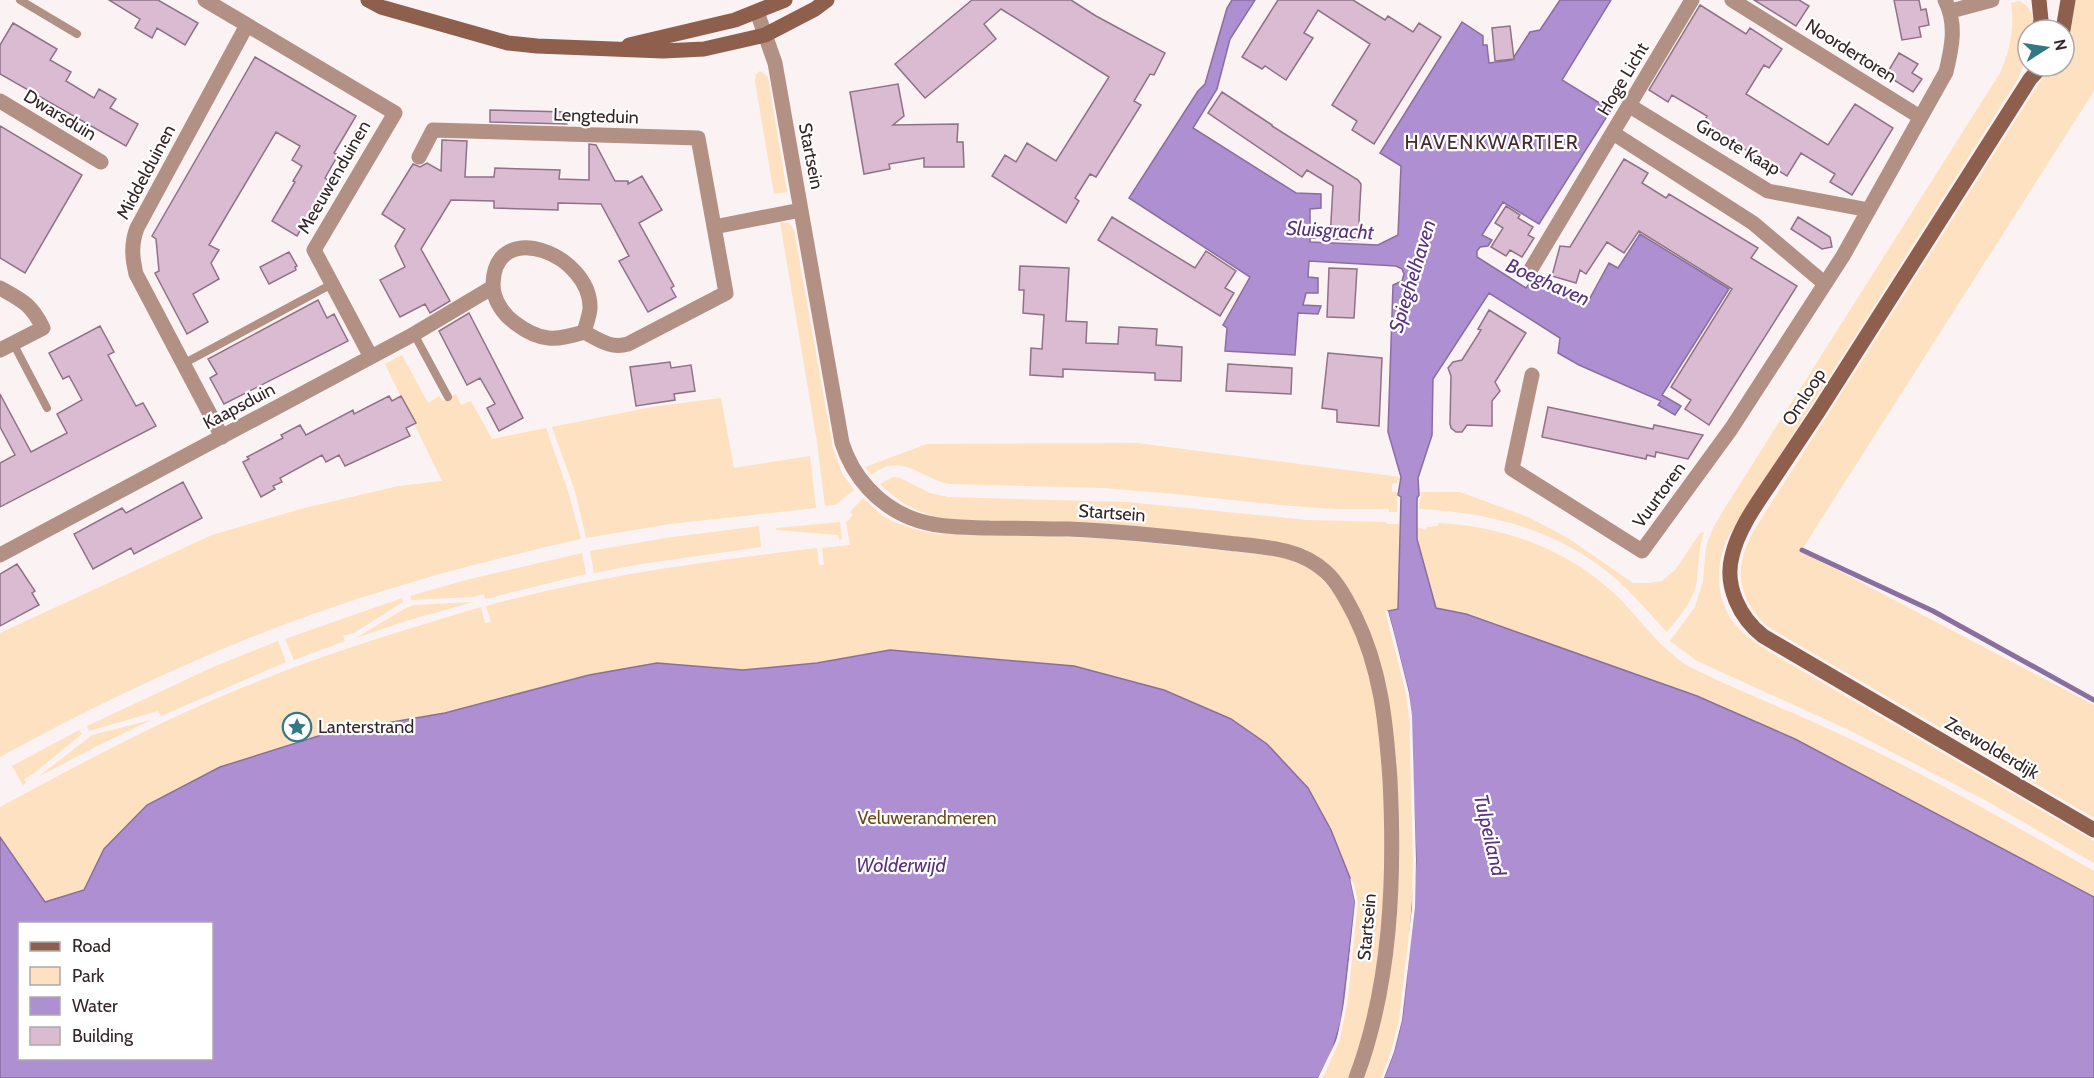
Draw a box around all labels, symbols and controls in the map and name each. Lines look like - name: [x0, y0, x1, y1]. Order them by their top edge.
- street label: Noordertoren: [1801, 14, 1901, 88]
- north arrow: [2016, 18, 2076, 78]
- text: N: [2050, 37, 2071, 52]
- street label: Hoge Licht: [1593, 38, 1653, 120]
- street label: Dwarsduin: [20, 85, 100, 145]
- street label: Lengteduin: [553, 104, 639, 128]
- street label: Groote Kaap: [1692, 114, 1784, 180]
- street label: Meeuwenduinen: [293, 116, 375, 238]
- street label: Middelduinen: [112, 121, 180, 223]
- street label: Startsein: [794, 121, 828, 191]
- district label: HAVENKWARTIER: [1405, 130, 1579, 154]
- water label: Sluisgracht: [1286, 216, 1375, 244]
- water label: Spieghelhaven: [1383, 217, 1441, 335]
- water label: Boeghaven: [1503, 253, 1593, 311]
- street label: Omloop: [1777, 364, 1831, 430]
- street label: Kaapsduin: [199, 378, 279, 434]
- street label: Vuurtoren: [1628, 458, 1690, 532]
- street label: Startsein: [1078, 500, 1146, 526]
- place icon: Lanterstrand: [281, 711, 313, 743]
- street label: Zeewolderdijk: [1941, 712, 2044, 784]
- place label: Lanterstrand: [318, 716, 414, 738]
- water label: Tulpeiland: [1469, 792, 1511, 879]
- park label: Veluwerandmeren: [858, 807, 996, 829]
- water label: Wolderwijd: [856, 853, 947, 877]
- street label: Startsein: [1353, 893, 1381, 961]
- legend: [18, 922, 213, 1060]
- text: Road: [72, 935, 111, 957]
- text: Park: [72, 965, 105, 987]
- text: Water: [72, 995, 118, 1017]
- text: Building: [72, 1025, 134, 1047]

